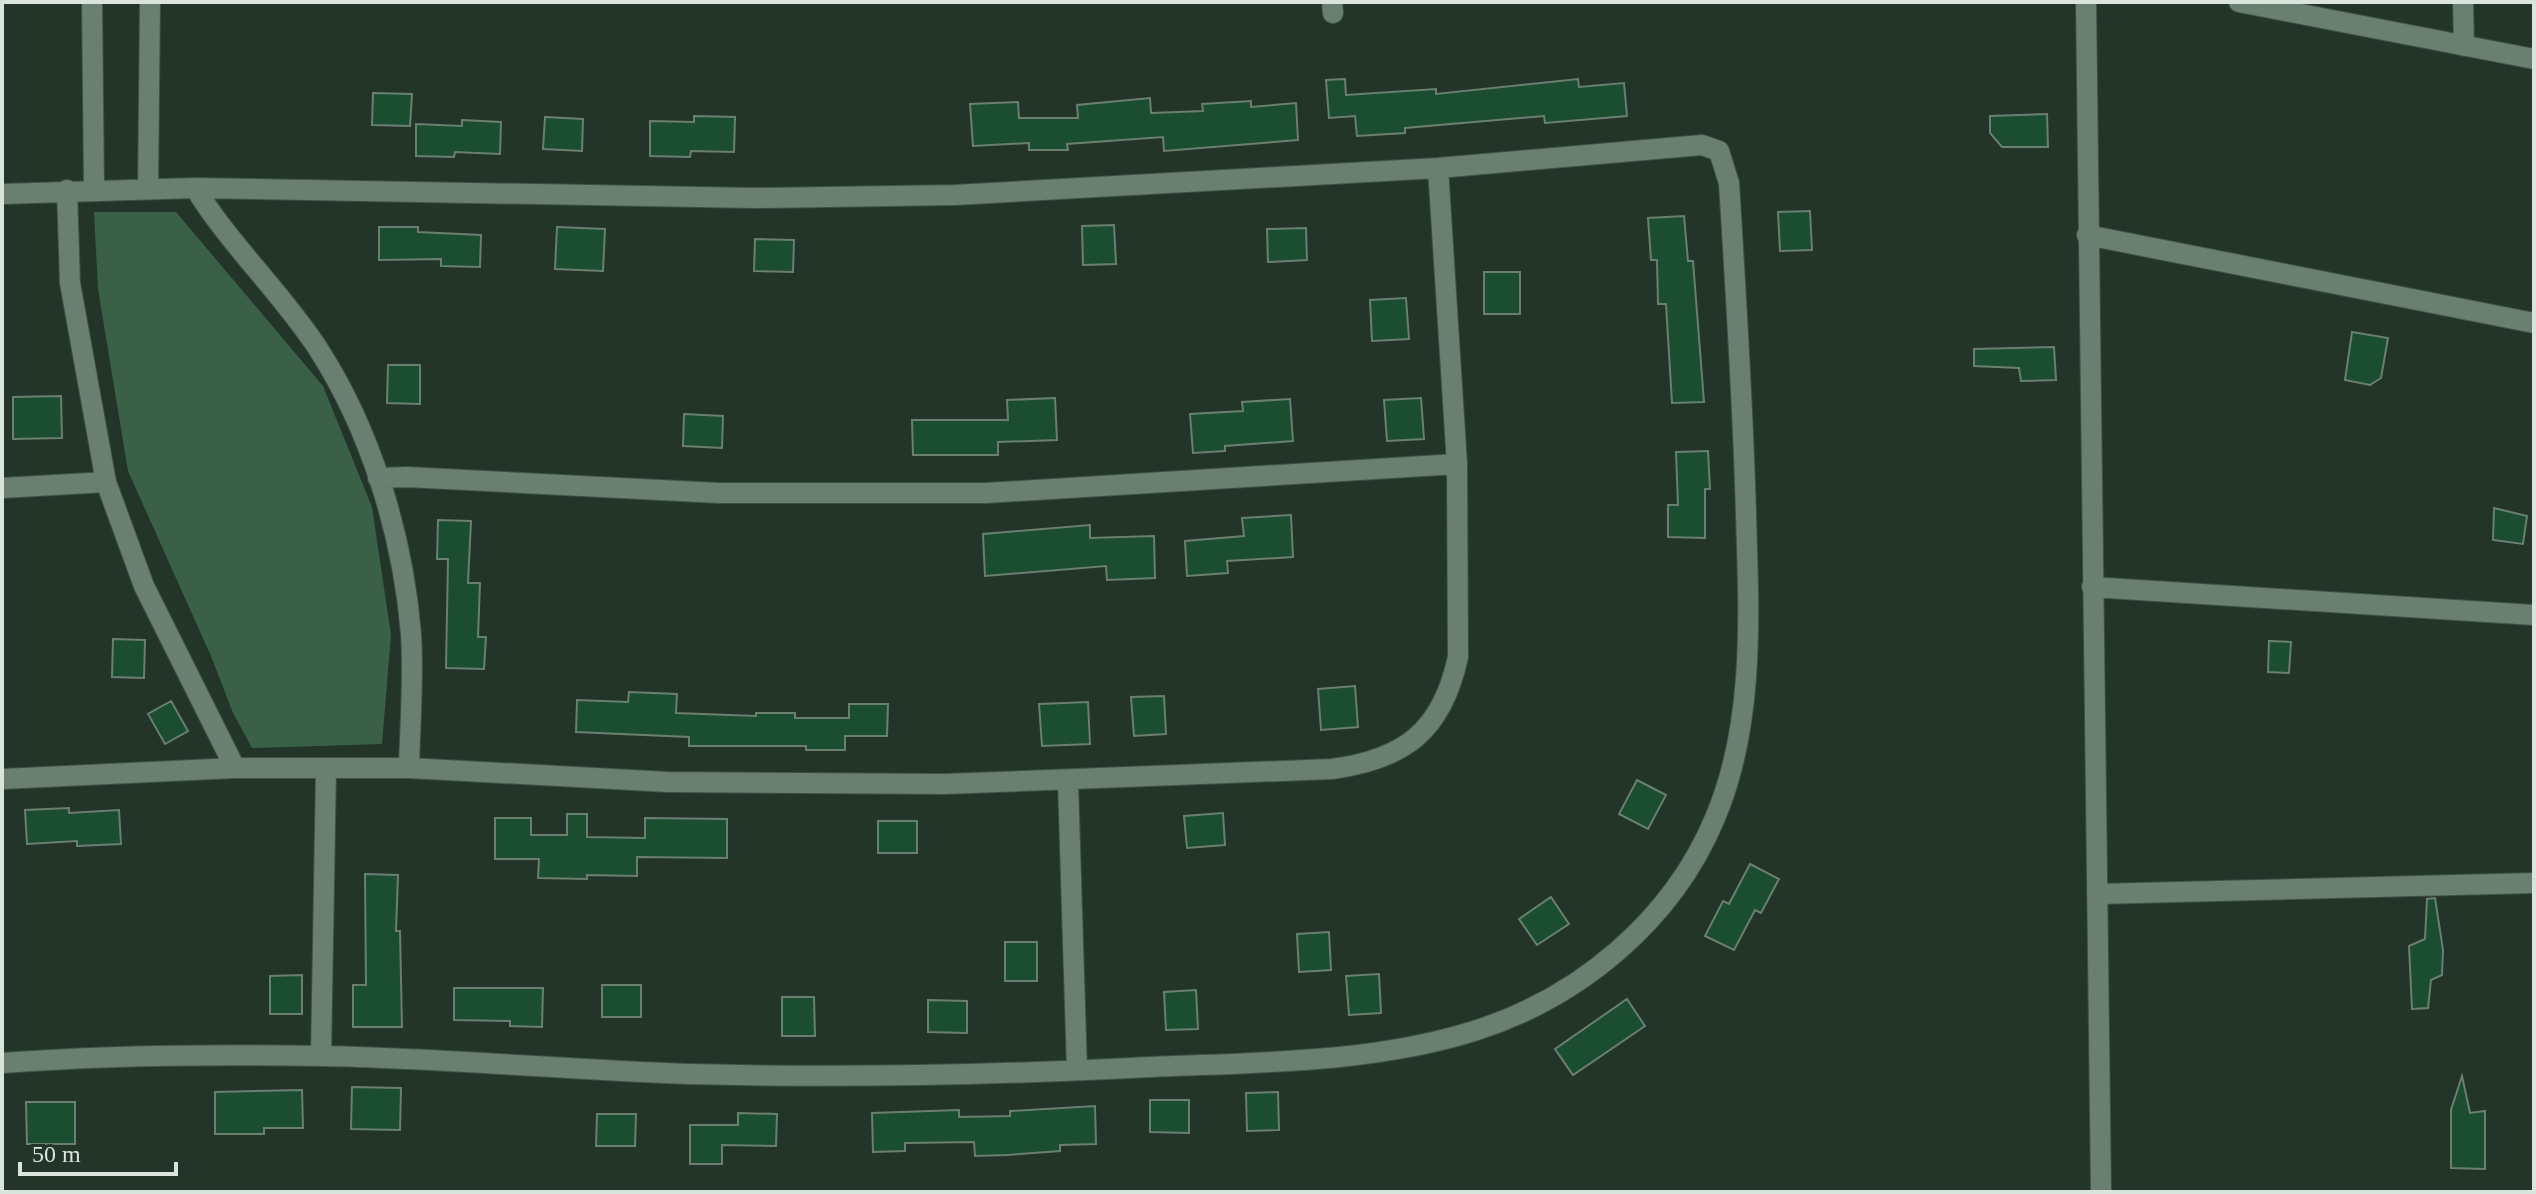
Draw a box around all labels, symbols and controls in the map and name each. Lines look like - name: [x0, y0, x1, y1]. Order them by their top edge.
- scale bar: [20, 1126, 176, 1176]
- text: 50 m: [32, 1141, 81, 1167]

